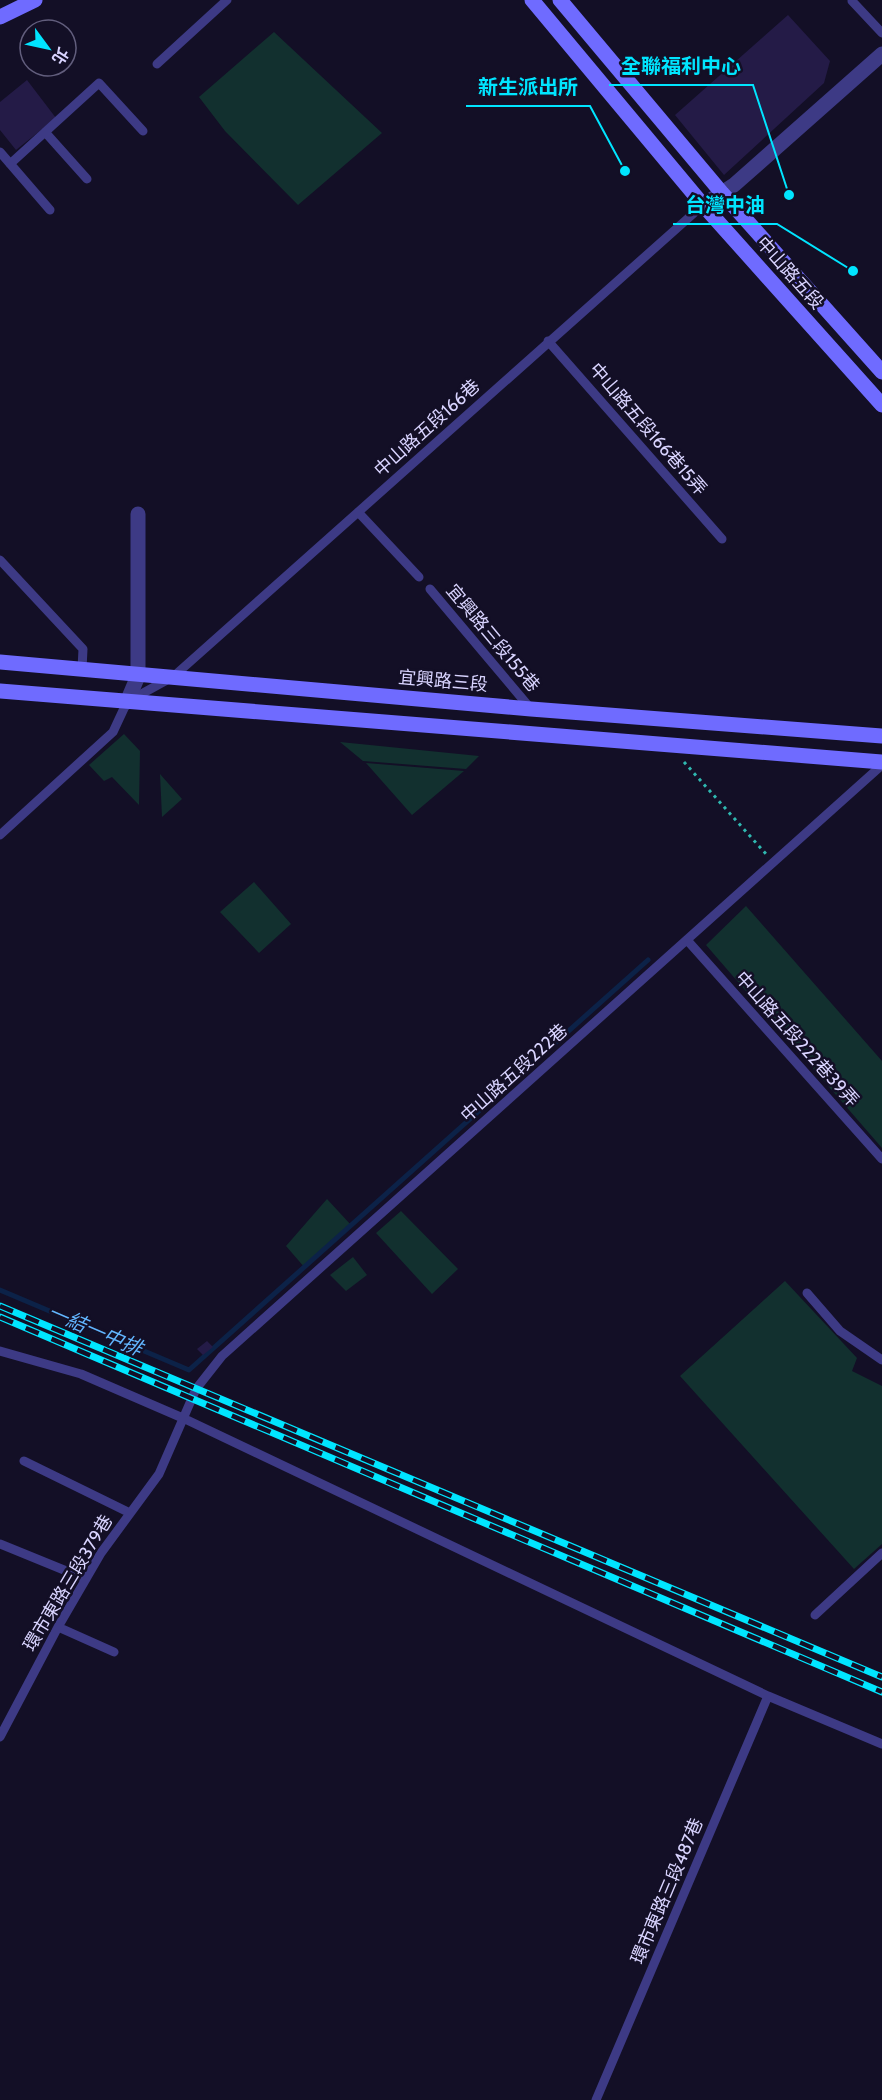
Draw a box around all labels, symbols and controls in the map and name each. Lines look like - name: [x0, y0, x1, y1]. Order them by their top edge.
- north arrow: [18, 18, 78, 78]
- text: 北: [48, 44, 72, 68]
- callout: 全聯福利中心: [609, 47, 753, 85]
- text: 全聯福利中心: [621, 54, 741, 78]
- callout: 新生派出所: [466, 68, 590, 106]
- text: 新生派出所: [478, 75, 578, 99]
- callout: 台灣中油: [673, 186, 777, 224]
- text: 台灣中油: [685, 193, 765, 217]
- street label: 中山路五段: [752, 232, 828, 314]
- street label: 中山路五段166巷15弄: [585, 358, 711, 500]
- street label: 中山路五段166巷: [370, 375, 484, 481]
- street label: 宜興路三段155巷: [442, 580, 544, 696]
- street label: 宜興路三段: [397, 666, 489, 696]
- street label: 中山路五段222巷39弄: [731, 967, 863, 1111]
- street label: 中山路五段222巷: [456, 1019, 572, 1127]
- water label: 一結一中排: [44, 1299, 148, 1362]
- street label: 環市東路三段379巷: [19, 1511, 117, 1655]
- street label: 環市東路三段487巷: [626, 1815, 708, 1967]

